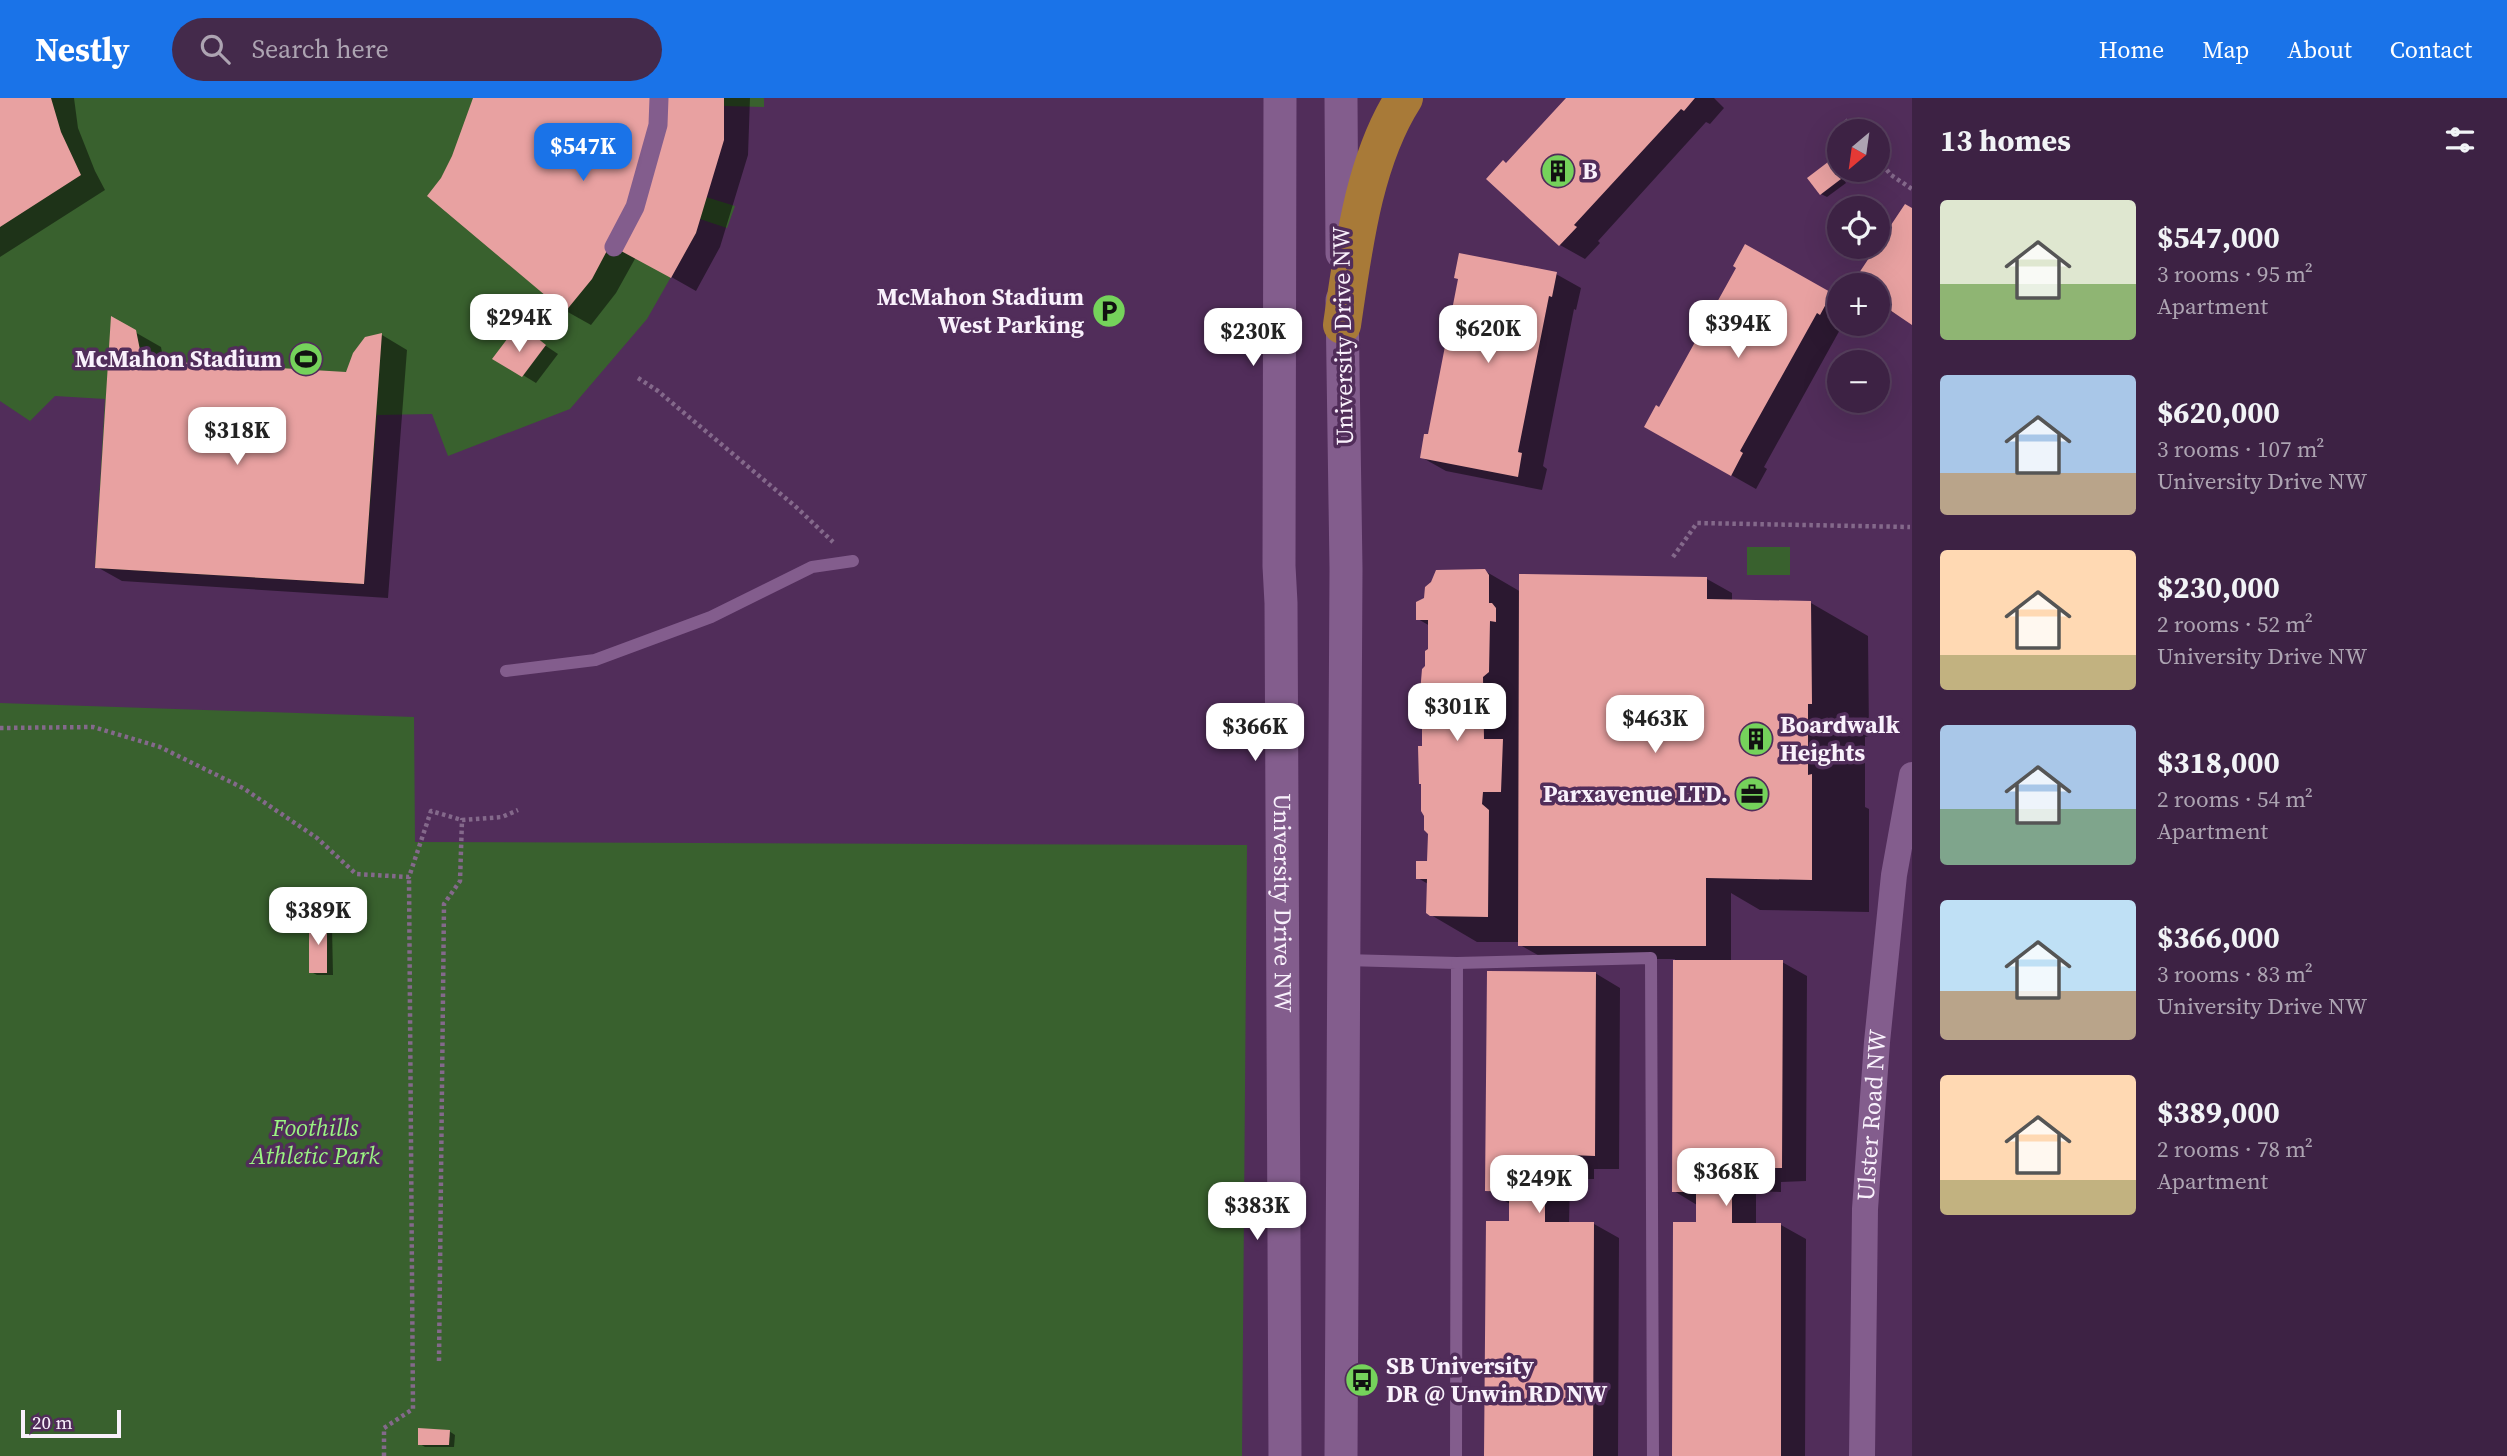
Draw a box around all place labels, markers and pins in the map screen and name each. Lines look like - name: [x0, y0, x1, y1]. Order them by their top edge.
- pin: $547K: [534, 123, 632, 183]
- building icon: B: [1539, 152, 1577, 190]
- place label: B: [1582, 154, 1598, 187]
- place label: McMahon Stadium West Parking: [877, 280, 1084, 341]
- parking icon: McMahon Stadium West Parking: [1090, 292, 1128, 330]
- pin: $294K: [470, 294, 568, 354]
- pin: $394K: [1689, 300, 1787, 360]
- pin: $620K: [1439, 306, 1537, 365]
- pin: $230K: [1204, 308, 1302, 368]
- sports icon: McMahon Stadium: [287, 340, 325, 378]
- place label: McMahon Stadium: [75, 342, 282, 375]
- pin: $318K: [188, 408, 286, 467]
- pin: $301K: [1408, 684, 1506, 743]
- pin: $463K: [1606, 696, 1704, 755]
- pin: $366K: [1206, 704, 1304, 763]
- place label: Boardwalk Heights: [1780, 708, 1900, 769]
- building icon: Boardwalk Heights: [1737, 720, 1775, 758]
- office icon: Parxavenue LTD.: [1733, 775, 1771, 813]
- place label: Parxavenue LTD.: [1543, 777, 1728, 810]
- pin: $389K: [269, 888, 367, 947]
- pin: $368K: [1677, 1148, 1775, 1208]
- pin: $249K: [1490, 1156, 1588, 1215]
- pin: $383K: [1208, 1182, 1306, 1242]
- place label: SB University DR @ Unwin RD NW: [1386, 1349, 1608, 1410]
- bus stop icon: SB University DR @ Unwin RD NW: [1343, 1361, 1381, 1399]

